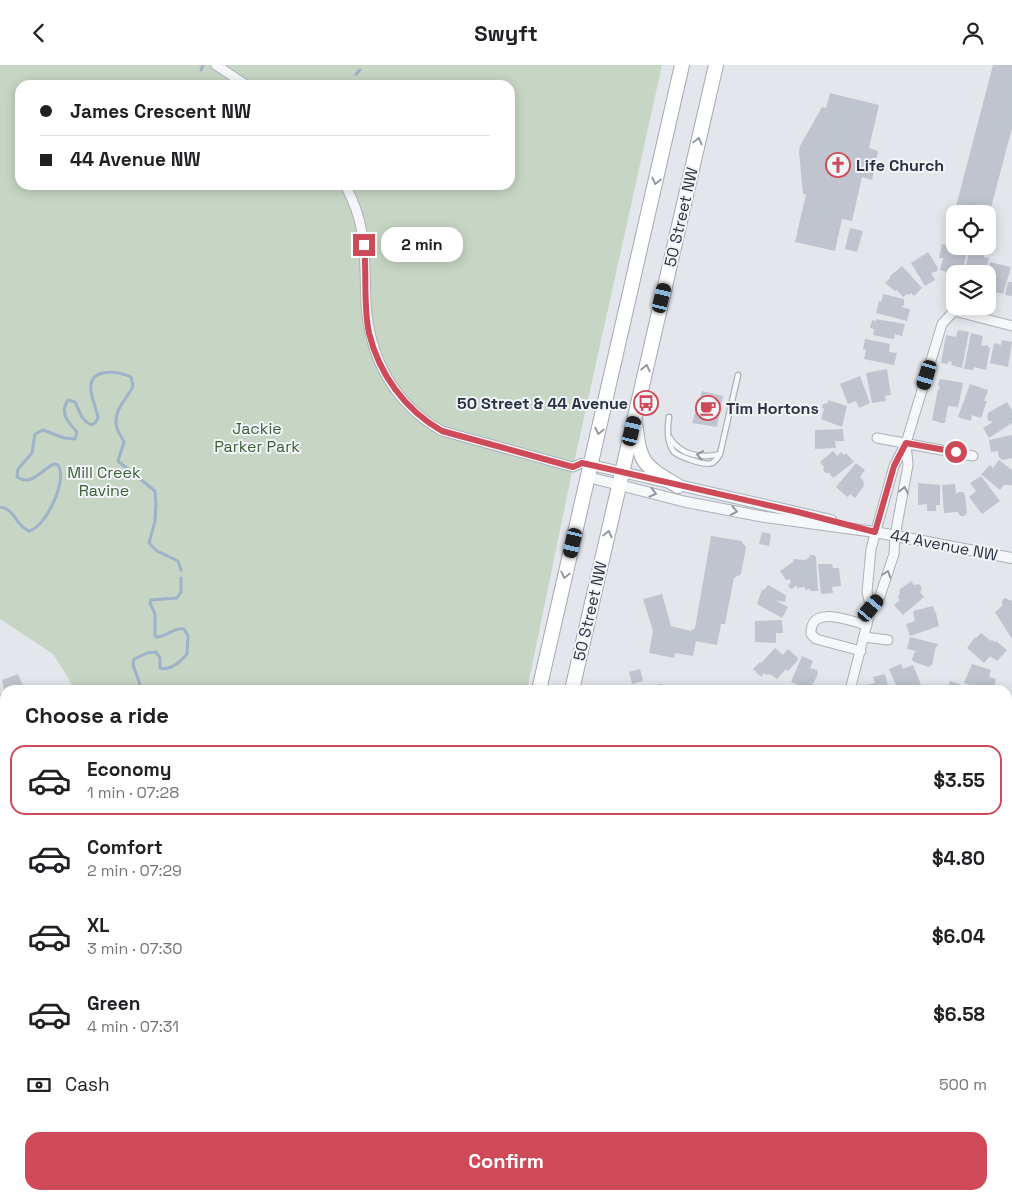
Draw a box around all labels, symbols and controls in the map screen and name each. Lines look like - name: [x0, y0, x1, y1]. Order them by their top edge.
- icon: back: [25, 19, 53, 47]
- text: Swyft: [474, 19, 538, 47]
- icon: person: [959, 19, 987, 47]
- text: James Crescent NW: [70, 99, 251, 124]
- one-way arrow: [692, 136, 703, 145]
- text: 44 Avenue NW: [70, 147, 201, 172]
- church icon: Life Church: [825, 152, 851, 178]
- place label: Life Church: [856, 155, 944, 176]
- street label: 50 Street NW: [659, 165, 703, 269]
- one-way arrow: [651, 176, 662, 185]
- map controls: [946, 205, 996, 315]
- button: locate: [946, 205, 996, 255]
- callout: 2 min: [382, 227, 464, 263]
- route end: [353, 234, 375, 256]
- text: 2 min: [401, 234, 443, 255]
- button: layers: [946, 265, 996, 315]
- car: [651, 282, 672, 314]
- car: [915, 358, 938, 392]
- one-way arrow: [640, 363, 651, 372]
- bus stop icon: 50 Street & 44 Avenue: [633, 390, 659, 416]
- place label: 50 Street & 44 Avenue: [457, 393, 628, 414]
- cafe icon: Tim Hortons: [695, 395, 721, 421]
- place label: Tim Hortons: [726, 398, 819, 419]
- car: [621, 415, 642, 447]
- park label: Jackie Parker Park: [214, 418, 300, 457]
- one-way arrow: [594, 426, 605, 435]
- route start: [945, 441, 967, 463]
- one-way arrow: [696, 450, 705, 461]
- park label: Mill Creek Ravine: [67, 462, 141, 501]
- one-way arrow: [898, 485, 908, 494]
- one-way arrow: [648, 487, 657, 498]
- one-way arrow: [729, 505, 738, 515]
- street label: 44 Avenue NW: [888, 524, 1000, 566]
- car: [562, 527, 583, 559]
- one-way arrow: [602, 530, 613, 539]
- street label: 50 Street NW: [568, 559, 612, 663]
- one-way arrow: [882, 570, 892, 578]
- one-way arrow: [560, 571, 571, 580]
- car: [855, 592, 886, 624]
- text: Choose a ride: [25, 701, 169, 729]
- text: Economy: [87, 757, 171, 782]
- icon: car: [27, 758, 72, 803]
- text: $3.55: [933, 768, 985, 793]
- text: 1 min · 07:28: [87, 782, 179, 803]
- text: Comfort: [87, 835, 163, 860]
- icon: car: [27, 836, 72, 881]
- text: $4.80: [932, 846, 985, 871]
- text: 2 min · 07:29: [87, 860, 182, 881]
- text: XL: [87, 913, 110, 938]
- icon: car: [27, 914, 72, 959]
- text: $6.04: [932, 924, 985, 949]
- text: 3 min · 07:30: [87, 938, 182, 959]
- text: Green: [87, 991, 140, 1016]
- icon: car: [27, 992, 72, 1037]
- text: $6.58: [933, 1002, 985, 1027]
- text: 4 min · 07:31: [87, 1016, 179, 1037]
- icon: cash: [25, 1071, 53, 1099]
- text: Cash: [65, 1072, 110, 1097]
- text: 500 m: [939, 1074, 987, 1095]
- button: Confirm: [25, 1132, 987, 1190]

